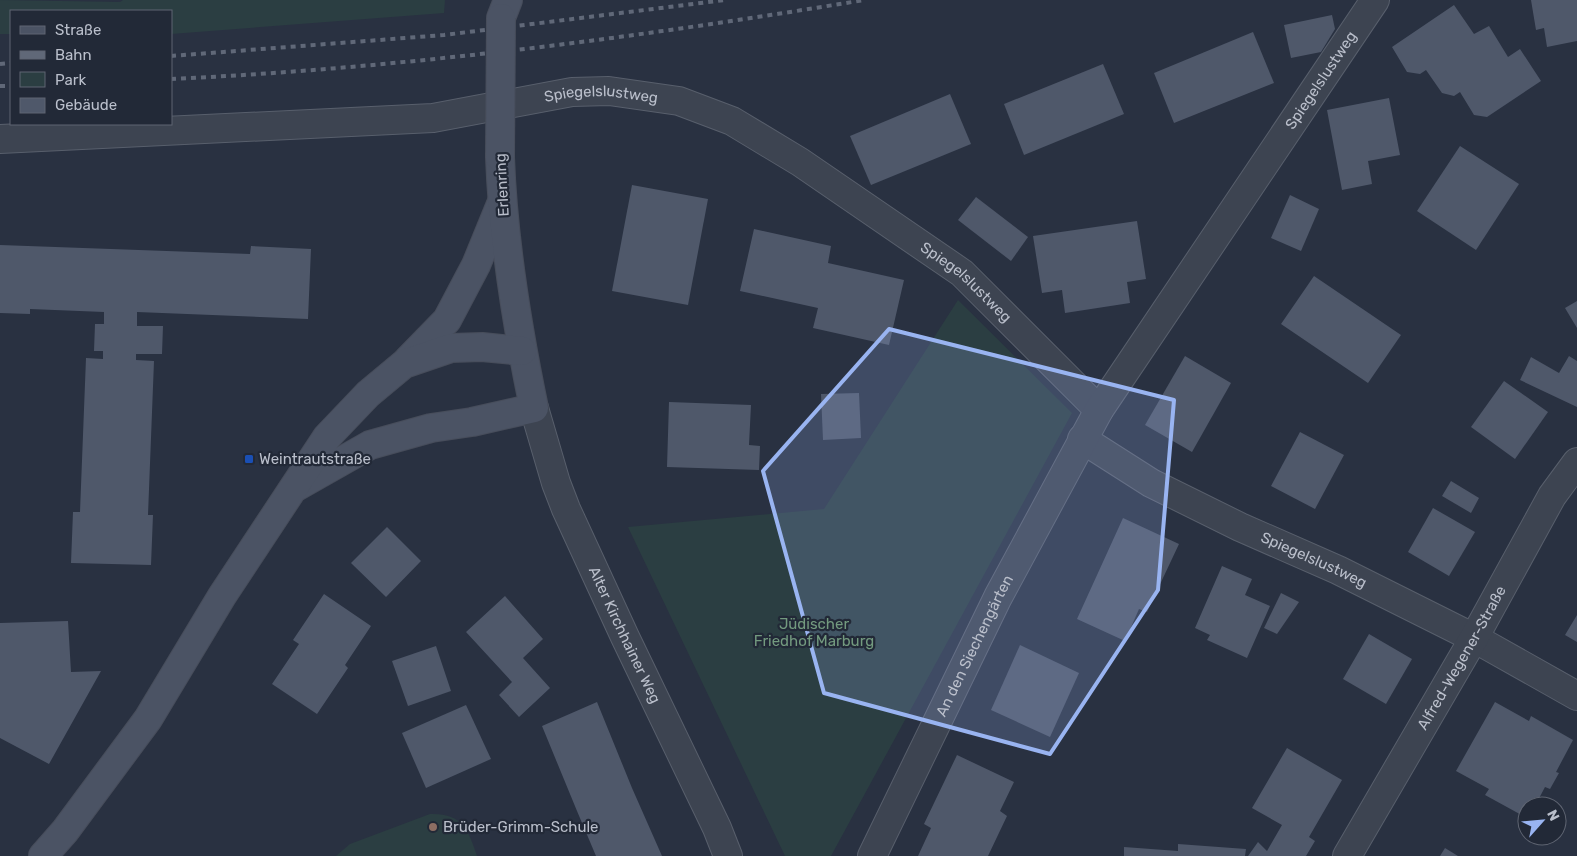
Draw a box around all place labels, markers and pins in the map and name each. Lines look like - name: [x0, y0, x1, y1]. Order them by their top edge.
- place label: Weintrautstraße: [259, 450, 371, 468]
- marker: Weintrautstraße: [243, 453, 255, 465]
- place label: Brüder-Grimm-Schule: [443, 818, 598, 836]
- marker: Brüder-Grimm-Schule: [427, 821, 439, 833]

